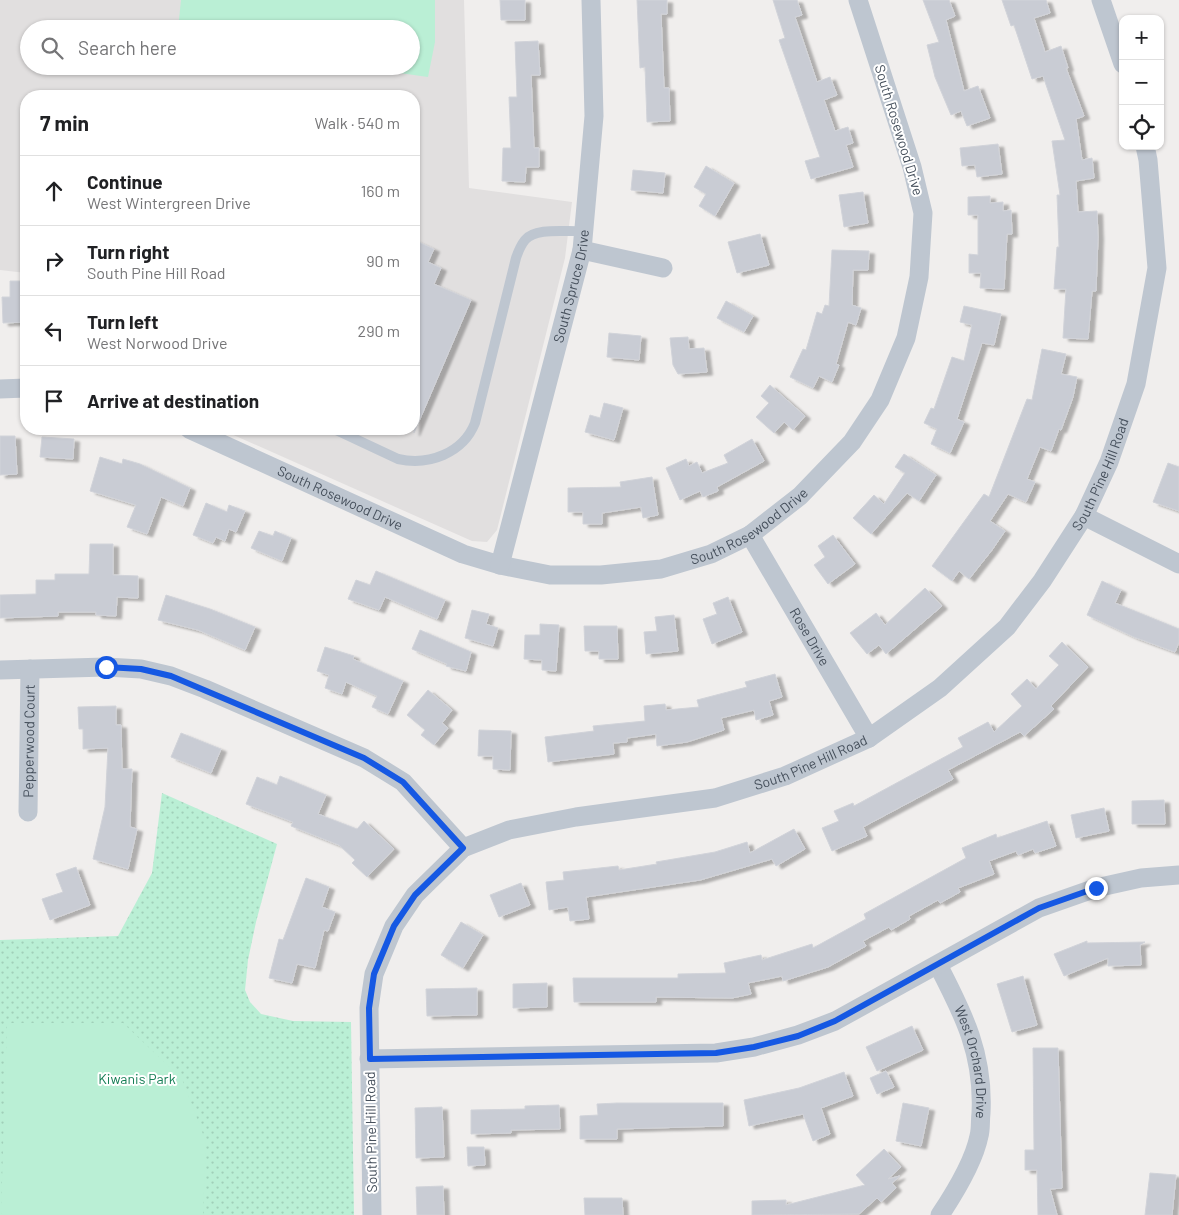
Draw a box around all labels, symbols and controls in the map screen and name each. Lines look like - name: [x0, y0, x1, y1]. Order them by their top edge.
- map controls: [1119, 15, 1164, 150]
- button: +: [1119, 15, 1164, 60]
- search box: [20, 20, 420, 75]
- icon: search: [38, 34, 66, 62]
- text: Search here: [78, 36, 177, 59]
- button: −: [1119, 60, 1164, 105]
- street label: South Rosewood Drive: [872, 62, 927, 197]
- button: locate: [1119, 105, 1164, 150]
- text: 7 min: [40, 110, 89, 135]
- text: Walk · 540 m: [315, 113, 400, 132]
- text: Continue: [87, 170, 163, 193]
- icon: ahead: [40, 177, 68, 205]
- text: 160 m: [361, 181, 400, 200]
- text: West Wintergreen Drive: [87, 193, 251, 212]
- street label: South Spruce Drive: [549, 229, 592, 344]
- text: Turn right: [87, 240, 169, 263]
- icon: right: [40, 247, 68, 275]
- text: 90 m: [366, 251, 400, 270]
- text: South Pine Hill Road: [87, 263, 226, 282]
- text: Turn left: [87, 310, 158, 333]
- icon: left: [40, 317, 68, 345]
- text: 290 m: [358, 321, 400, 340]
- text: West Norwood Drive: [87, 333, 227, 352]
- icon: arrive: [40, 387, 68, 415]
- text: Arrive at destination: [87, 389, 259, 412]
- street label: South Pine Hill Road: [1068, 416, 1132, 534]
- street label: South Rosewood Drive: [275, 462, 406, 533]
- street label: South Rosewood Drive: [688, 484, 811, 568]
- street label: Rose Drive: [786, 604, 834, 669]
- route start: [95, 656, 118, 679]
- street label: Pepperwood Court: [19, 684, 38, 798]
- street label: South Pine Hill Road: [752, 731, 870, 793]
- route end: [1085, 877, 1108, 900]
- street label: West Orchard Drive: [951, 1003, 990, 1120]
- park label: Kiwanis Park: [98, 1070, 176, 1087]
- street label: South Pine Hill Road: [361, 1071, 380, 1193]

